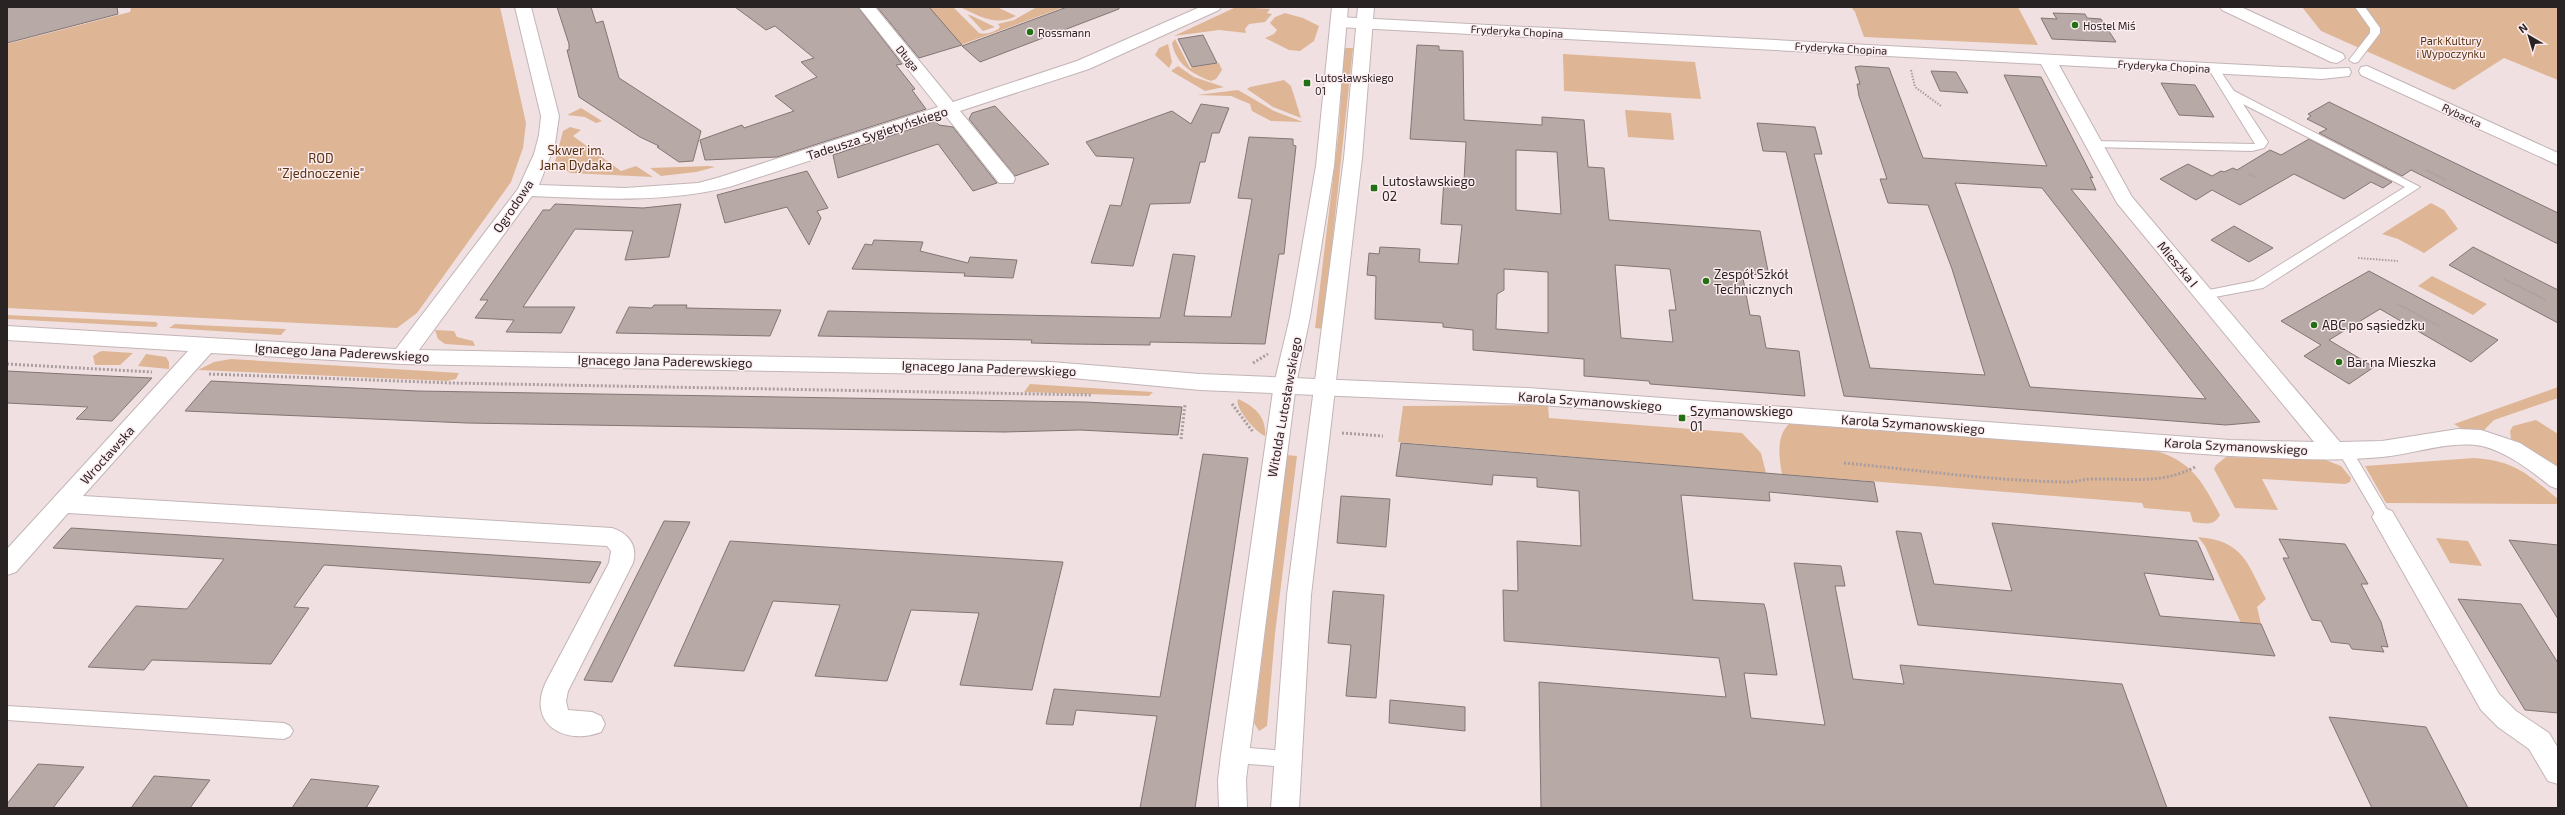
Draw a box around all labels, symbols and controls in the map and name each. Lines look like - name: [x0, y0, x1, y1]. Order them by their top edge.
- north arrow: [2509, 16, 2549, 56]
- place label: Hostel Miś: [2083, 19, 2136, 32]
- marker: Hostel Miś: [2070, 20, 2080, 30]
- text: N: [2515, 20, 2530, 35]
- street label: Fryderyka Chopina: [1470, 22, 1564, 40]
- place label: Rossmann: [1038, 26, 1091, 39]
- marker: Rossmann: [1025, 27, 1035, 37]
- park label: Park Kultury i Wypoczynku: [2417, 34, 2485, 60]
- street label: Fryderyka Chopina: [1794, 39, 1888, 57]
- street label: Długa: [894, 43, 922, 73]
- street label: Fryderyka Chopina: [2117, 57, 2211, 75]
- place label: Lutosławskiego 01: [1315, 71, 1394, 97]
- marker: Lutosławskiego 01: [1302, 78, 1312, 88]
- street label: Rybacka: [2440, 100, 2484, 130]
- street label: Tadeusza Sygietyńskiego: [804, 103, 950, 163]
- park label: Skwer im. Jana Dydaka: [540, 142, 612, 173]
- park label: ROD "Zjednoczenie": [278, 150, 364, 181]
- place label: Lutosławskiego 02: [1382, 173, 1475, 204]
- street label: Ogrodowa: [489, 176, 537, 236]
- marker: Lutosławskiego 02: [1369, 183, 1379, 193]
- street label: Mieszka I: [2154, 238, 2202, 290]
- place label: Zespół Szkół Technicznych: [1714, 266, 1793, 297]
- marker: Zespół Szkół Technicznych: [1701, 276, 1711, 286]
- place label: ABC po sąsiedzku: [2322, 317, 2425, 333]
- marker: ABC po sąsiedzku: [2309, 320, 2319, 330]
- street label: Witolda Lutosławskiego: [1264, 335, 1304, 479]
- street label: Ignacego Jana Paderewskiego: [254, 339, 430, 365]
- street label: Ignacego Jana Paderewskiego: [577, 351, 753, 371]
- place label: Bar na Mieszka: [2347, 354, 2436, 370]
- street label: Ignacego Jana Paderewskiego: [901, 357, 1077, 379]
- marker: Bar na Mieszka: [2334, 357, 2344, 367]
- street label: Karola Szymanowskiego: [1518, 388, 1662, 414]
- place label: Szymanowskiego 01: [1690, 403, 1793, 434]
- street label: Karola Szymanowskiego: [1841, 411, 1985, 437]
- marker: Szymanowskiego 01: [1677, 413, 1687, 423]
- street label: Wrocławska: [76, 422, 138, 488]
- street label: Karola Szymanowskiego: [2164, 434, 2308, 458]

